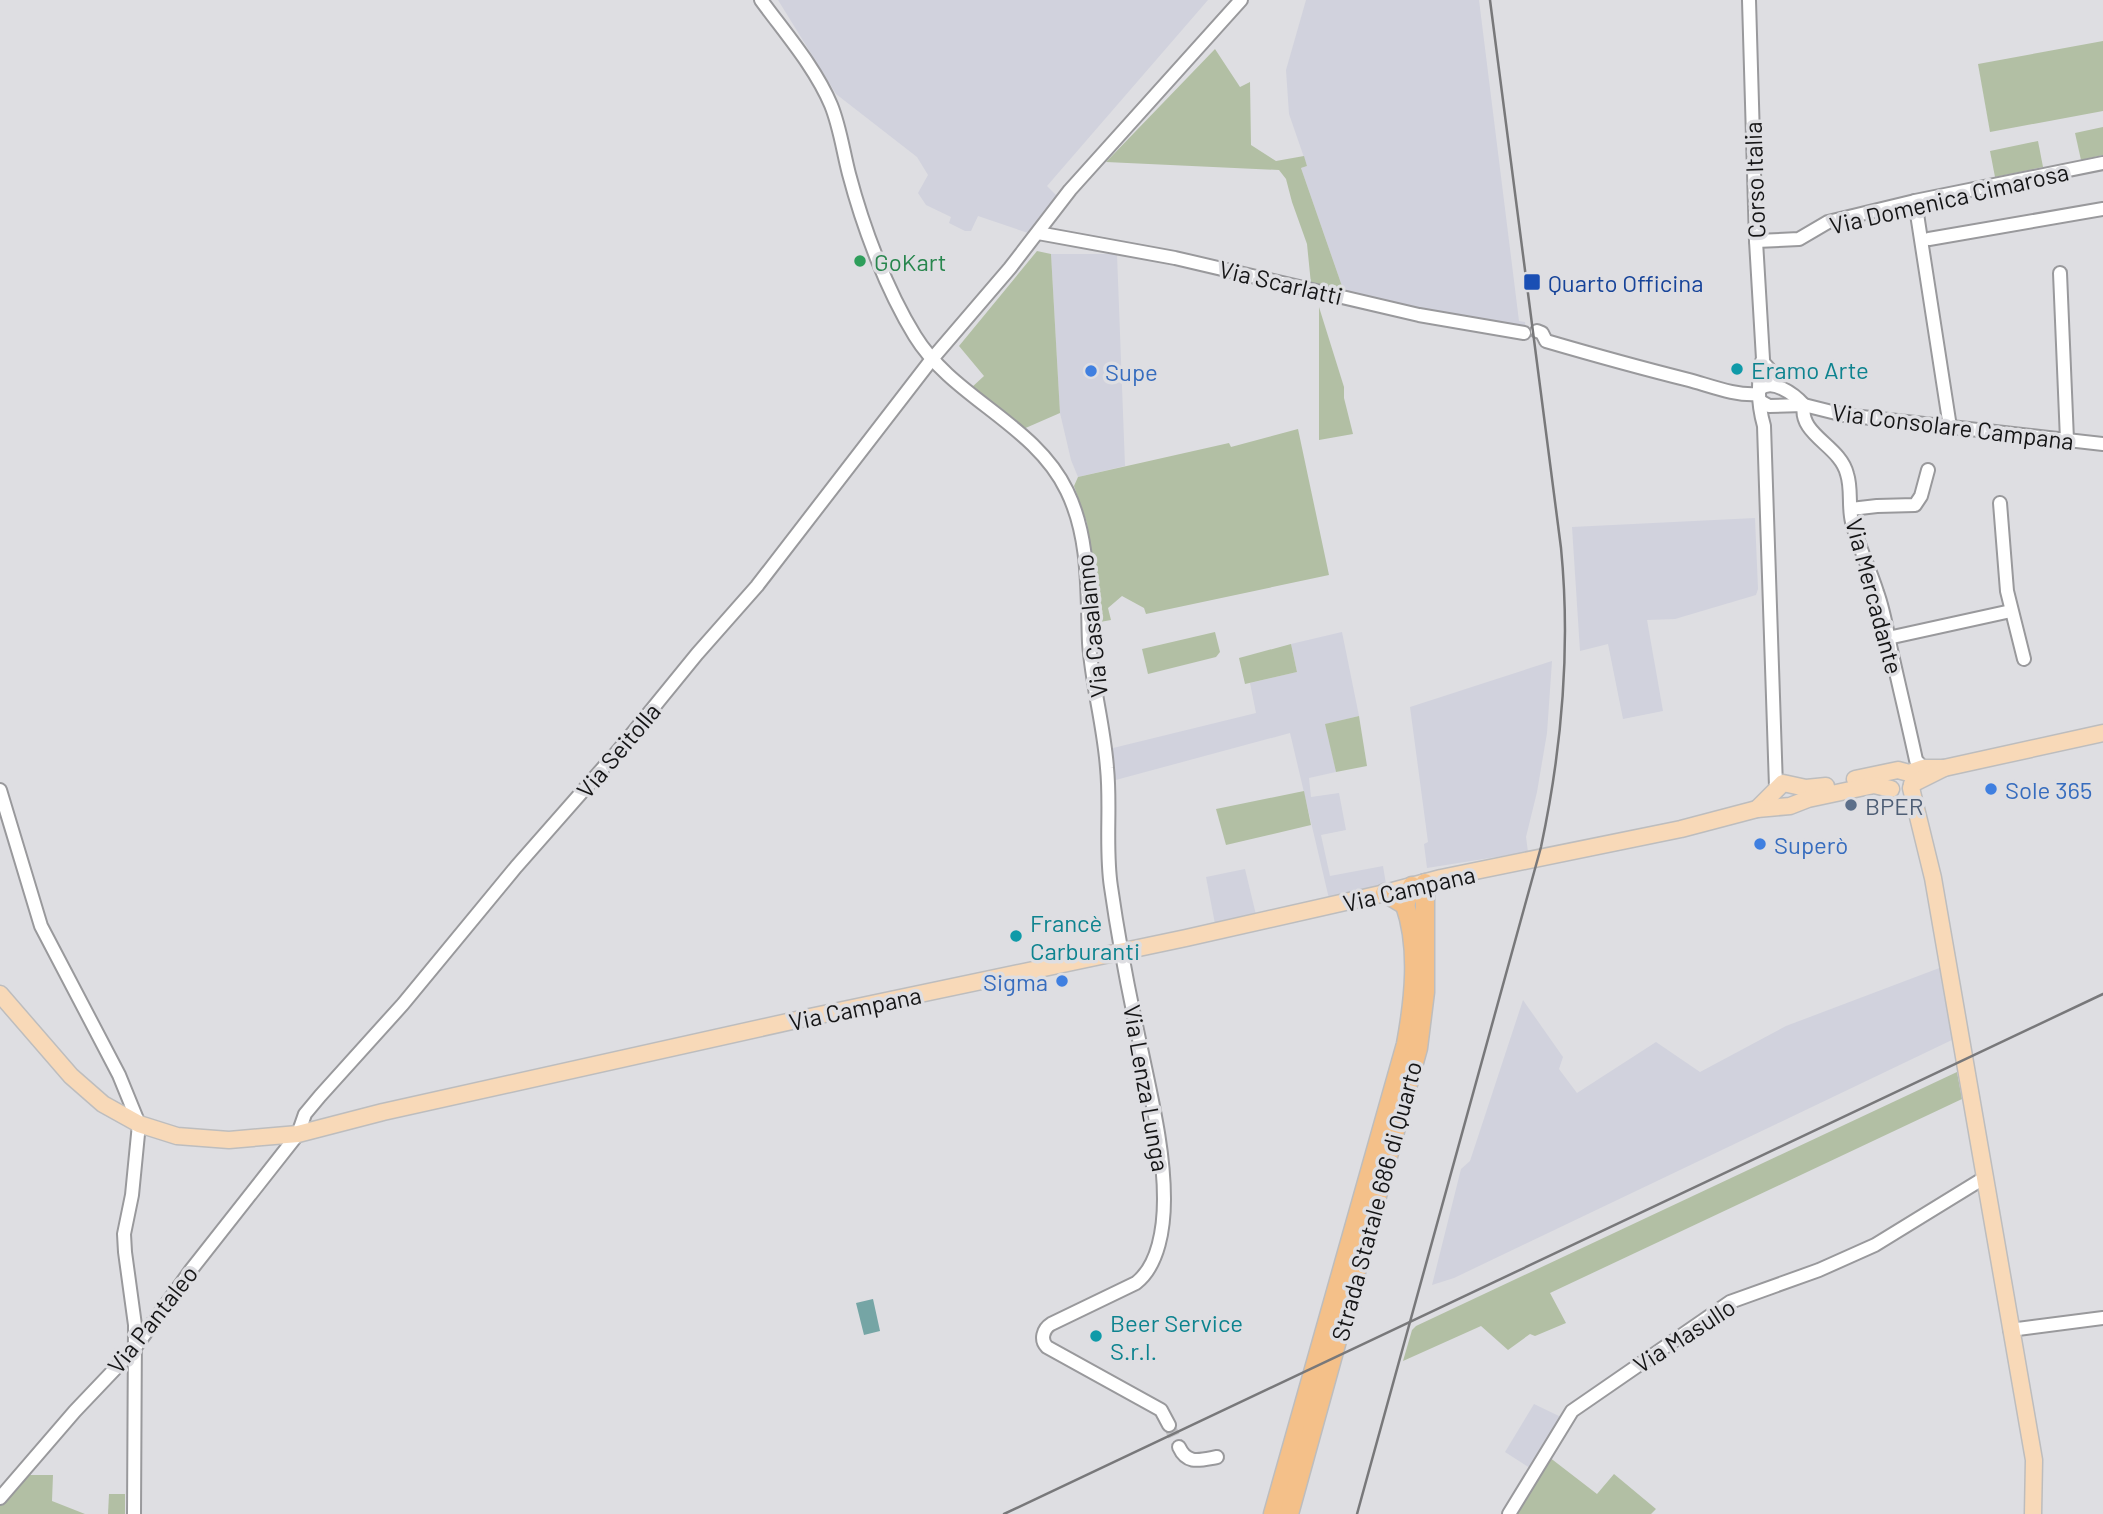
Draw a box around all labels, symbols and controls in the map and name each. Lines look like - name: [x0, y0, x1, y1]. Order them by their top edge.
- street label: Corso Italia: [1737, 121, 1771, 239]
- street label: Via Domenica Cimarosa: [1827, 156, 2071, 240]
- place label: GoKart: [874, 247, 947, 276]
- marker: GoKart: [852, 253, 868, 269]
- street label: Via Scarlatti: [1216, 254, 1346, 310]
- place label: Quarto Officina: [1548, 268, 1704, 297]
- marker: Quarto Officina: [1522, 272, 1542, 292]
- place label: Eramo Arte: [1751, 355, 1869, 384]
- place label: Supe: [1105, 357, 1158, 386]
- marker: Eramo Arte: [1729, 361, 1745, 377]
- marker: Supe: [1083, 363, 1099, 379]
- street label: Via Consolare Campana: [1830, 397, 2076, 455]
- street label: Via Mercadante: [1840, 515, 1910, 677]
- street label: Via Casalanno: [1069, 553, 1113, 699]
- street label: Via Seitolla: [570, 697, 666, 803]
- place label: Sole 365: [2005, 775, 2092, 804]
- marker: Sole 365: [1983, 781, 1999, 797]
- place label: BPER: [1865, 791, 1923, 820]
- marker: BPER: [1843, 797, 1859, 813]
- place label: Superò: [1774, 830, 1848, 859]
- marker: Superò: [1752, 836, 1768, 852]
- street label: Via Campana: [1340, 859, 1478, 917]
- place label: Francè Carburanti: [1030, 908, 1140, 965]
- marker: Francè Carburanti: [1008, 928, 1024, 944]
- place label: Sigma: [983, 967, 1048, 996]
- marker: Sigma: [1054, 973, 1070, 989]
- street label: Via Campana: [786, 980, 924, 1036]
- street label: Via Lenza Lunga: [1118, 1002, 1176, 1174]
- street label: Strada Statale 686 di Quarto: [1325, 1058, 1427, 1344]
- street label: Via Pantaleo: [101, 1259, 203, 1379]
- street label: Via Masullo: [1628, 1291, 1740, 1379]
- place label: Beer Service S.r.l.: [1110, 1308, 1243, 1365]
- marker: Beer Service S.r.l.: [1088, 1328, 1104, 1344]

